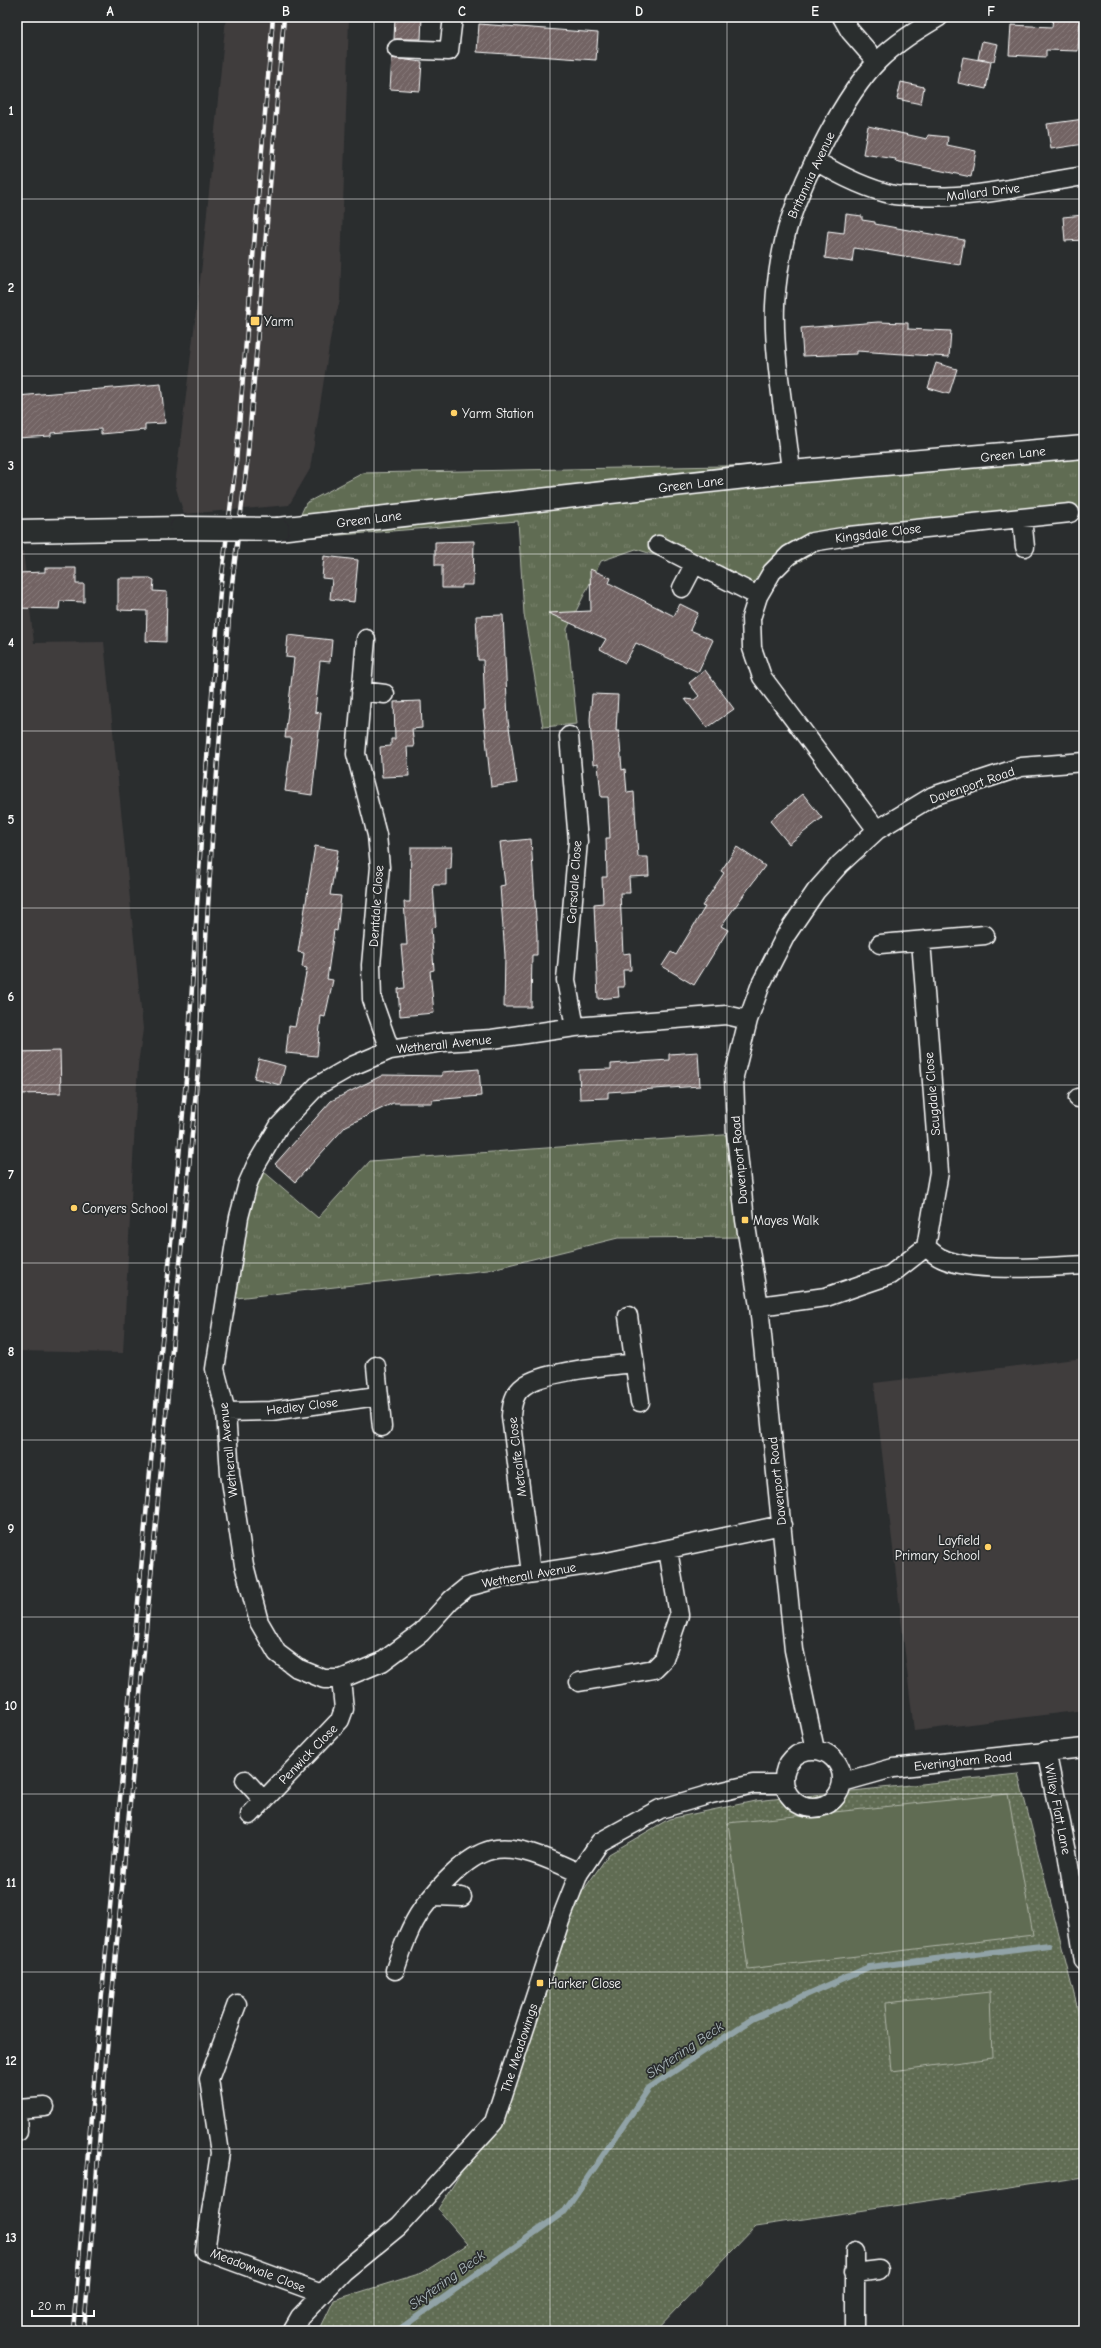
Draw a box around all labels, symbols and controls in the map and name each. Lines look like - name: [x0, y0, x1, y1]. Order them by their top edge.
- text: A: [106, 4, 114, 19]
- text: B: [282, 4, 290, 19]
- text: C: [458, 4, 466, 19]
- text: D: [635, 4, 643, 19]
- text: E: [811, 4, 819, 19]
- text: F: [987, 4, 995, 19]
- text: 1: [8, 103, 14, 118]
- street label: Britannia Avenue: [784, 129, 838, 221]
- street label: Mallard Drive: [945, 180, 1021, 204]
- text: 2: [8, 280, 14, 295]
- place label: Yarm: [264, 314, 294, 329]
- marker: Yarm: [249, 315, 261, 327]
- place label: Yarm Station: [462, 406, 534, 421]
- marker: Yarm Station: [449, 408, 459, 418]
- street label: Green Lane: [980, 443, 1047, 465]
- text: 3: [8, 458, 14, 473]
- street label: Green Lane: [658, 473, 725, 495]
- street label: Green Lane: [336, 508, 403, 530]
- street label: Kingsdale Close: [834, 520, 922, 546]
- text: 4: [8, 635, 14, 650]
- street label: Davenport Road: [928, 763, 1016, 807]
- text: 5: [8, 812, 15, 827]
- street label: Garsdale Close: [564, 839, 584, 924]
- street label: Dentdale Close: [366, 864, 386, 947]
- text: 6: [8, 989, 15, 1004]
- street label: Wetherall Avenue: [396, 1032, 493, 1056]
- street label: Scugdale Close: [921, 1051, 943, 1136]
- street label: Davenport Road: [728, 1115, 750, 1205]
- text: 7: [8, 1167, 14, 1182]
- place label: Conyers School: [82, 1201, 168, 1216]
- marker: Conyers School: [69, 1203, 79, 1213]
- place label: Mayes Walk: [753, 1213, 819, 1228]
- marker: Mayes Walk: [740, 1215, 750, 1225]
- text: 8: [8, 1344, 14, 1359]
- street label: Hedley Close: [265, 1394, 339, 1418]
- street label: Wetherall Avenue: [216, 1401, 240, 1498]
- street label: Metcalfe Close: [505, 1416, 529, 1498]
- street label: Davenport Road: [765, 1436, 789, 1526]
- text: 9: [8, 1521, 15, 1536]
- place label: Layfield Primary School: [895, 1533, 980, 1563]
- marker: Layfield Primary School: [983, 1542, 993, 1552]
- street label: Wetherall Avenue: [481, 1559, 578, 1591]
- text: 10: [5, 1698, 17, 1713]
- street label: Penwick Close: [276, 1721, 341, 1787]
- street label: Everingham Road: [913, 1748, 1013, 1774]
- street label: Willey Flatt Lane: [1042, 1762, 1074, 1856]
- text: 11: [6, 1875, 16, 1890]
- place label: Harker Close: [548, 1976, 621, 1991]
- marker: Harker Close: [535, 1978, 545, 1988]
- street label: The Meadowings: [498, 2002, 540, 2094]
- water label: Skytering Beck: [643, 2018, 727, 2082]
- text: 12: [5, 2053, 17, 2068]
- text: 13: [5, 2230, 17, 2245]
- street label: Meadowvale Close: [208, 2245, 308, 2295]
- water label: Skytering Beck: [406, 2247, 488, 2313]
- scale bar: [32, 2292, 94, 2318]
- text: 20 m: [38, 2299, 66, 2313]

